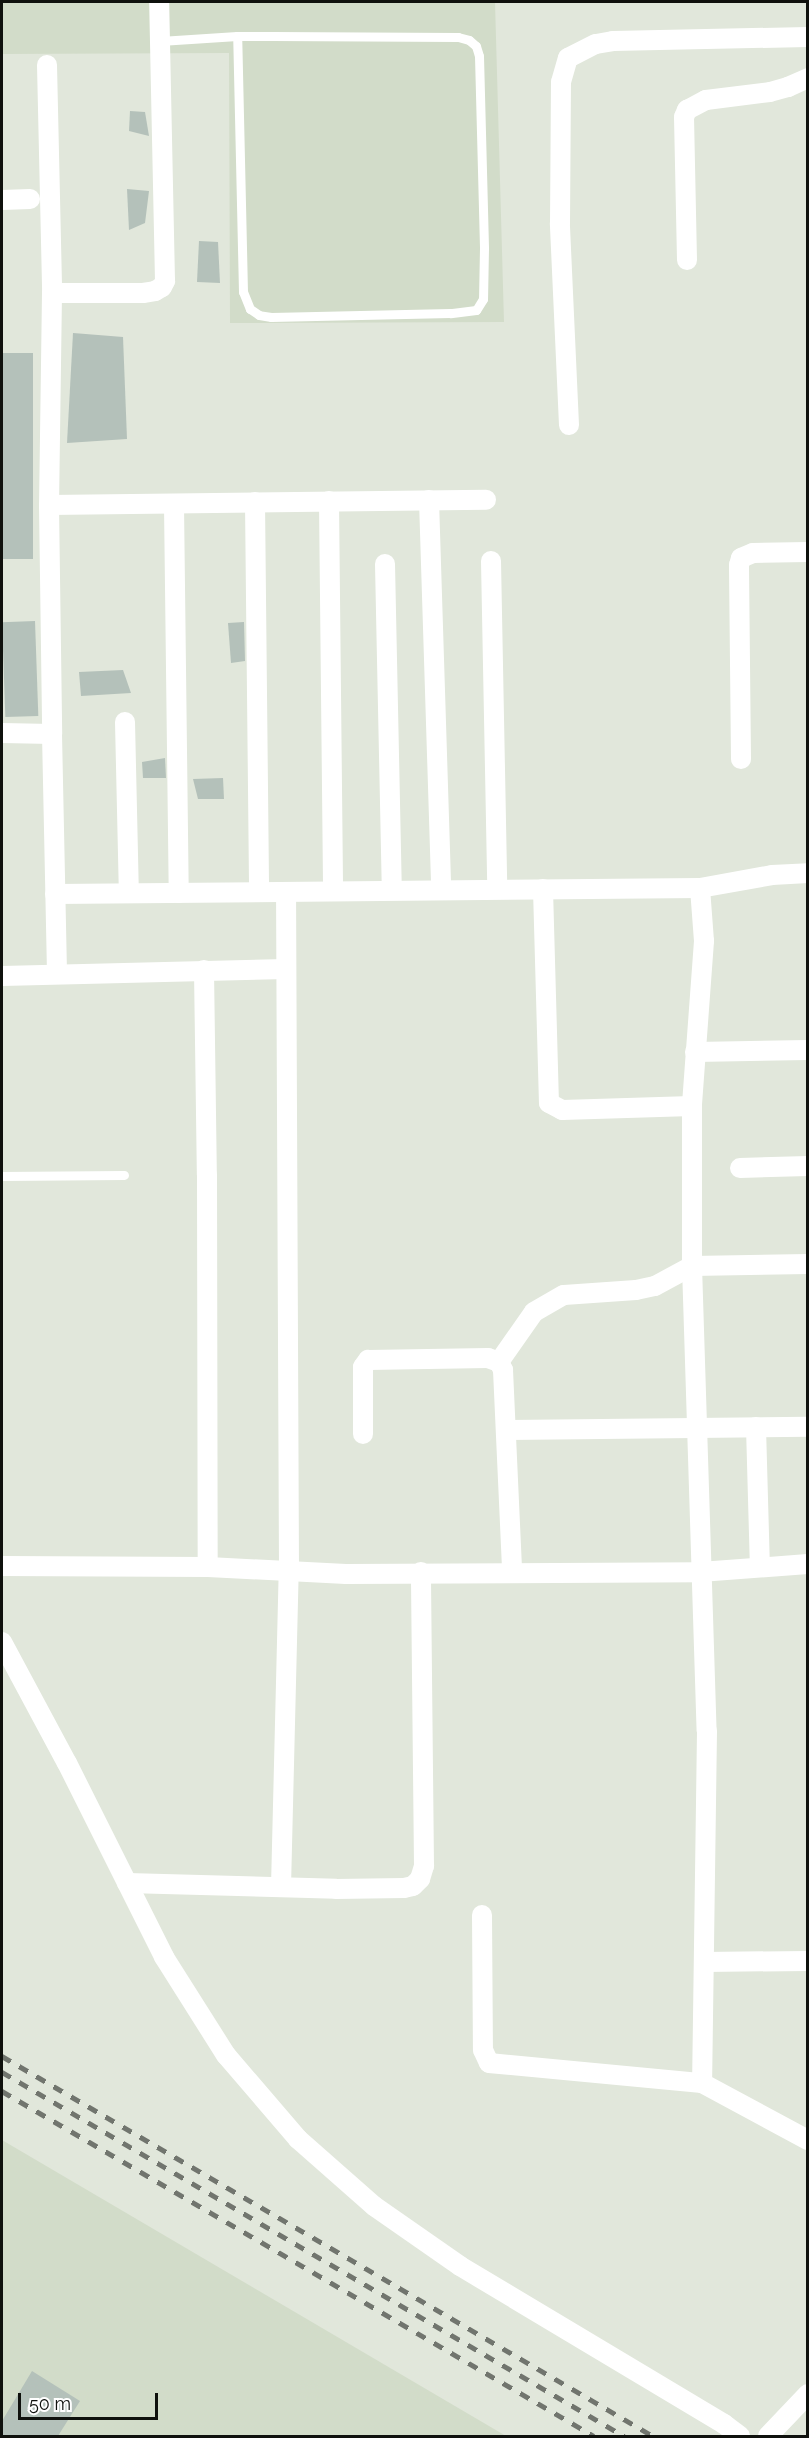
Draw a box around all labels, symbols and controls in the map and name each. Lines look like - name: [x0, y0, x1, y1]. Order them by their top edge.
- scale bar: [21, 2381, 160, 2419]
- text: 50 m: [29, 2393, 71, 2414]

